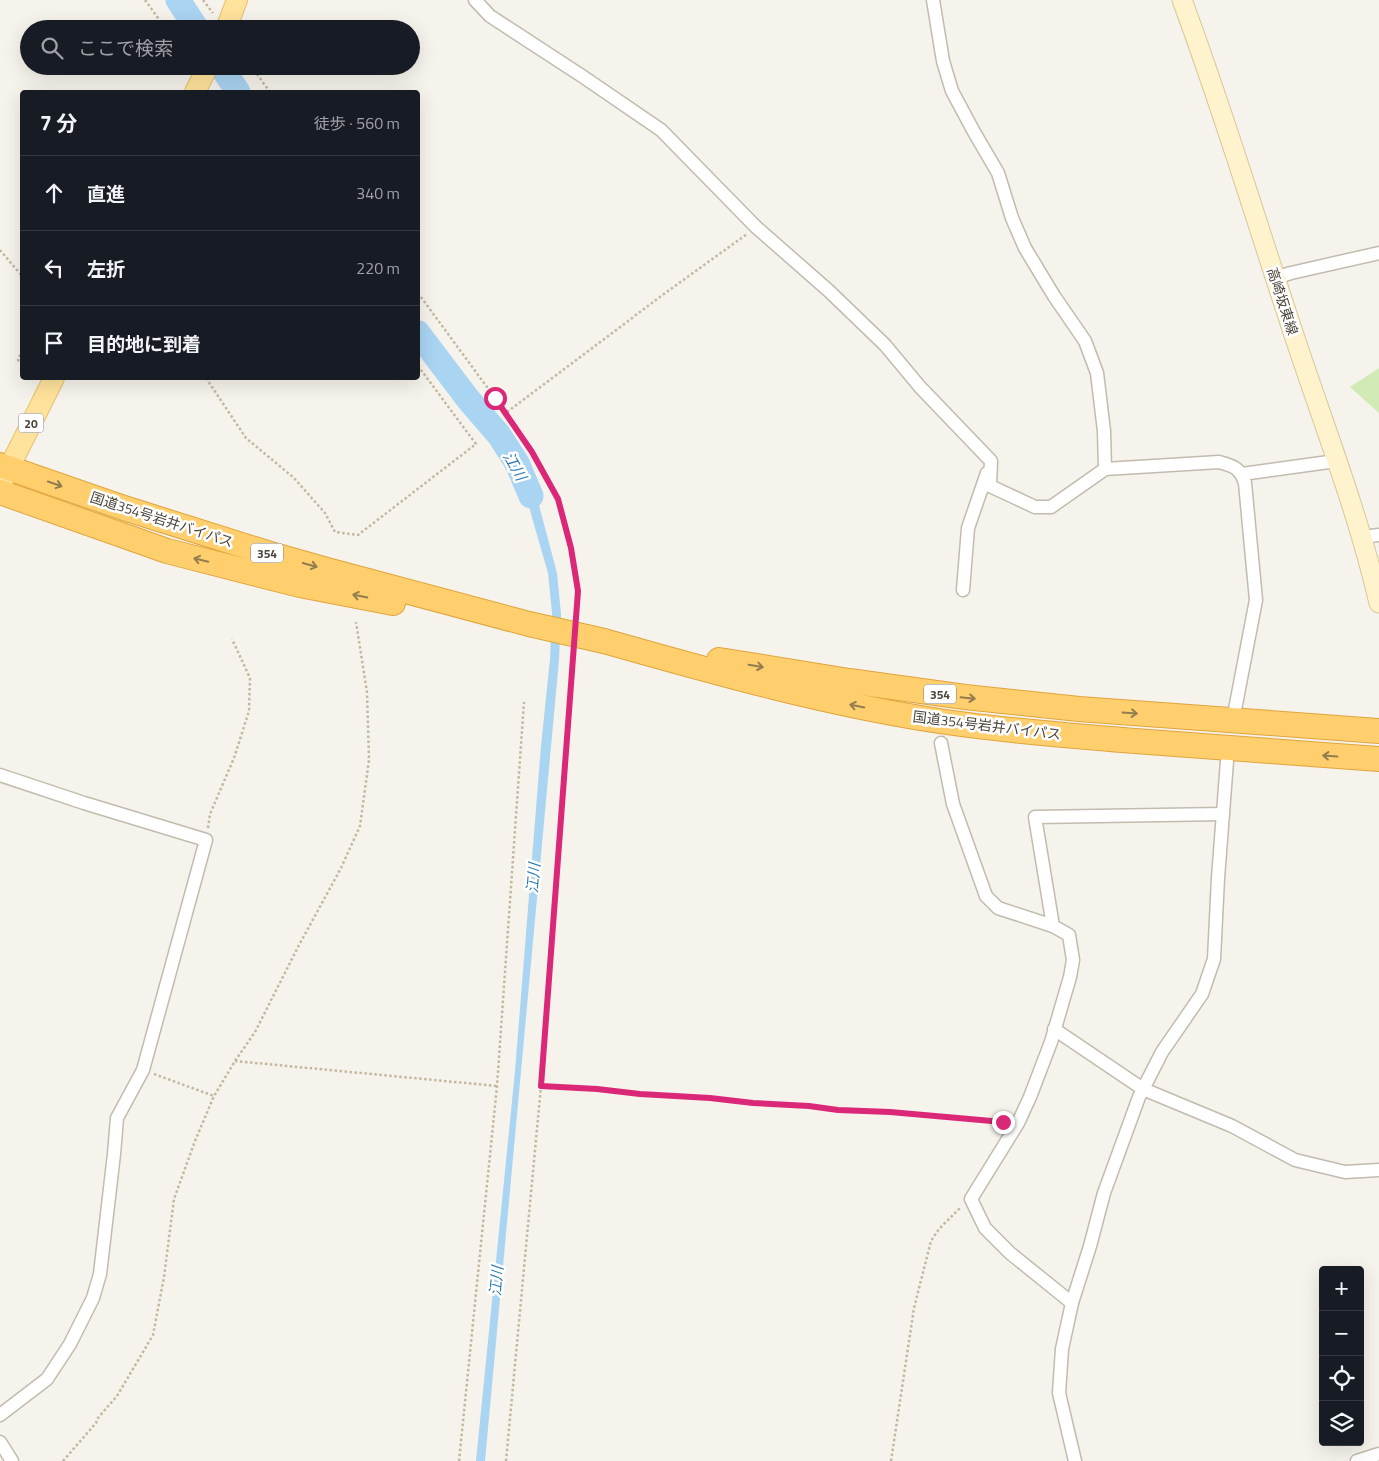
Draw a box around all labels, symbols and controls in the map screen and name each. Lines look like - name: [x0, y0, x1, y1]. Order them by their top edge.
- search box: [20, 20, 420, 75]
- text: ここで検索: [78, 33, 173, 62]
- icon: search: [38, 34, 66, 62]
- text: 7 分: [40, 107, 77, 139]
- text: 徒歩 · 560 m: [314, 111, 400, 135]
- icon: ahead: [40, 179, 68, 207]
- text: 直進: [87, 179, 125, 208]
- text: 340 m: [356, 181, 400, 205]
- icon: left: [40, 254, 68, 282]
- text: 左折: [87, 254, 125, 283]
- text: 220 m: [356, 256, 400, 280]
- street label: 高崎坂東線: [1262, 264, 1304, 338]
- icon: arrive: [40, 329, 68, 357]
- text: 目的地に到着: [87, 329, 201, 358]
- route start: [484, 387, 507, 410]
- road number: 20: [18, 413, 44, 432]
- water label: 江川: [498, 447, 533, 486]
- one-way arrow: [47, 480, 62, 489]
- street label: 国道354号岩井バイパス: [88, 486, 236, 552]
- road number: 354: [251, 544, 283, 562]
- one-way arrow: [194, 554, 210, 564]
- one-way arrow: [301, 561, 317, 571]
- one-way arrow: [352, 591, 368, 601]
- one-way arrow: [747, 661, 763, 671]
- road number: 354: [924, 684, 956, 704]
- one-way arrow: [960, 693, 976, 703]
- one-way arrow: [849, 701, 865, 711]
- street label: 国道354号岩井バイパス: [912, 705, 1062, 745]
- one-way arrow: [1122, 708, 1138, 717]
- one-way arrow: [1323, 751, 1339, 760]
- water label: 江川: [520, 860, 546, 894]
- route end: [992, 1111, 1015, 1134]
- water label: 江川: [483, 1263, 509, 1297]
- map controls: [1319, 1266, 1364, 1446]
- button: +: [1319, 1266, 1364, 1311]
- button: −: [1319, 1311, 1364, 1356]
- button: locate: [1319, 1356, 1364, 1401]
- button: layers: [1319, 1401, 1364, 1446]

